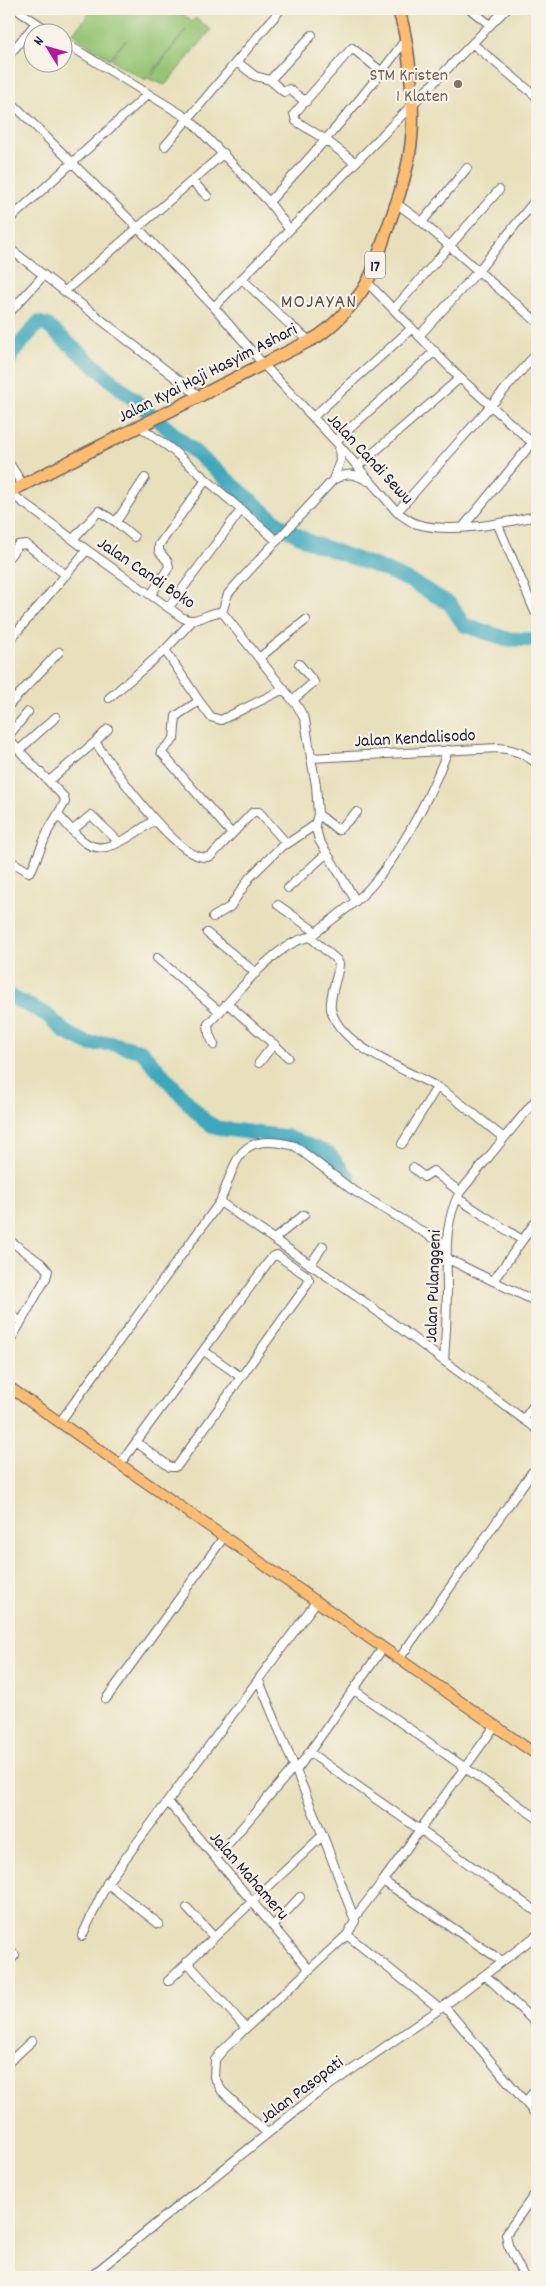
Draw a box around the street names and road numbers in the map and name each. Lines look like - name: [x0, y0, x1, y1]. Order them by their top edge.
- road number: 17: [365, 252, 385, 278]
- street label: Jalan Kyai Haji Hasyim Ashari: [114, 318, 302, 430]
- street label: Jalan Candi Sewu: [320, 408, 418, 511]
- street label: Jalan Candi Boko: [92, 532, 200, 616]
- street label: Jalan Kendalisodo: [354, 724, 476, 755]
- street label: Jalan Pulanggeni: [420, 1229, 449, 1343]
- street label: Jalan Mahameru: [202, 1827, 294, 1927]
- street label: Jalan Pasopati: [255, 2051, 350, 2131]

